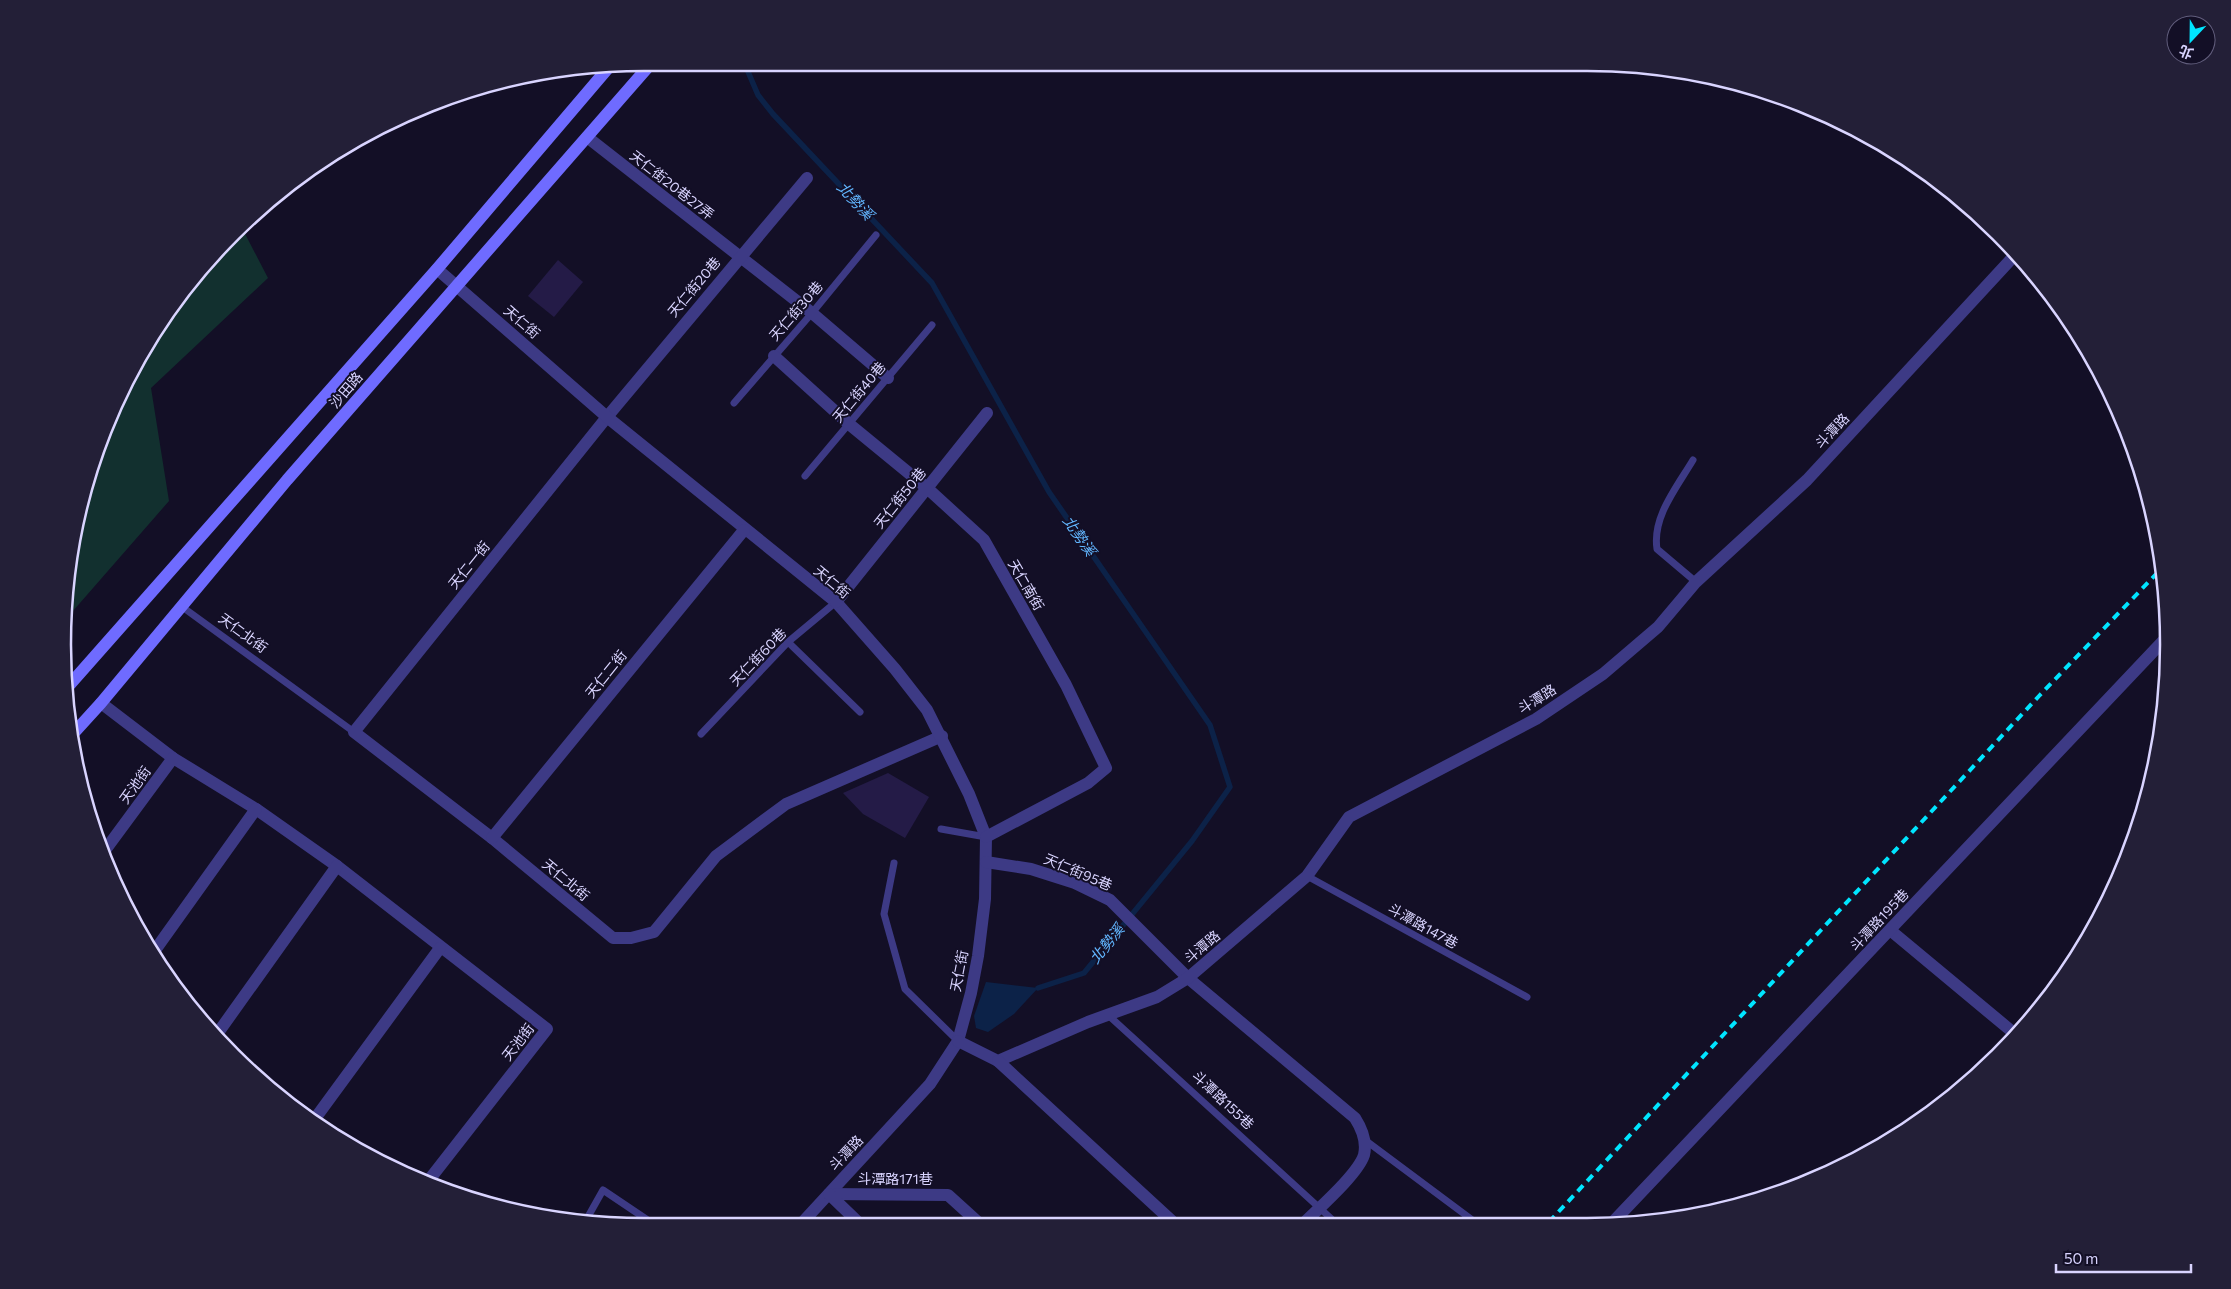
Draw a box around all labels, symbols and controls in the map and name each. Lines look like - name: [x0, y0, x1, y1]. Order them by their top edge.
- north arrow: [2166, 15, 2216, 65]
- text: 北: [2176, 42, 2196, 63]
- street label: 天仁街20巷27弄: [627, 147, 718, 223]
- water label: 北勢溪: [834, 178, 879, 224]
- street label: 天仁街20巷: [664, 253, 724, 320]
- street label: 天仁街30巷: [765, 278, 826, 344]
- street label: 天仁街: [501, 301, 544, 342]
- street label: 天仁街40巷: [828, 358, 889, 425]
- street label: 沙田路: [325, 368, 366, 411]
- street label: 斗潭路: [1811, 410, 1852, 452]
- street label: 天仁街50巷: [870, 464, 929, 531]
- water label: 北勢溪: [1060, 512, 1101, 561]
- street label: 天仁一街: [444, 538, 493, 592]
- street label: 天仁南街: [1005, 556, 1048, 613]
- street label: 天仁街: [811, 562, 854, 602]
- street label: 天仁北街: [216, 609, 271, 656]
- street label: 天仁街60巷: [726, 624, 789, 689]
- street label: 天仁二街: [581, 647, 630, 701]
- street label: 斗潭路: [1514, 680, 1559, 717]
- street label: 天池街: [115, 763, 154, 807]
- street label: 天仁街95巷: [1041, 850, 1115, 894]
- street label: 天仁北街: [539, 855, 593, 904]
- street label: 斗潭路195巷: [1846, 885, 1912, 954]
- street label: 斗潭路147巷: [1385, 899, 1461, 952]
- water label: 北勢溪: [1085, 919, 1129, 967]
- street label: 斗潭路: [1180, 927, 1223, 967]
- street label: 天仁街: [946, 949, 971, 993]
- street label: 天池街: [498, 1020, 537, 1063]
- street label: 斗潭路155巷: [1189, 1067, 1258, 1132]
- street label: 斗潭路: [825, 1132, 866, 1174]
- street label: 斗潭路171巷: [857, 1170, 933, 1187]
- scale bar: [2056, 1242, 2191, 1274]
- text: 50 m: [2064, 1249, 2098, 1267]

